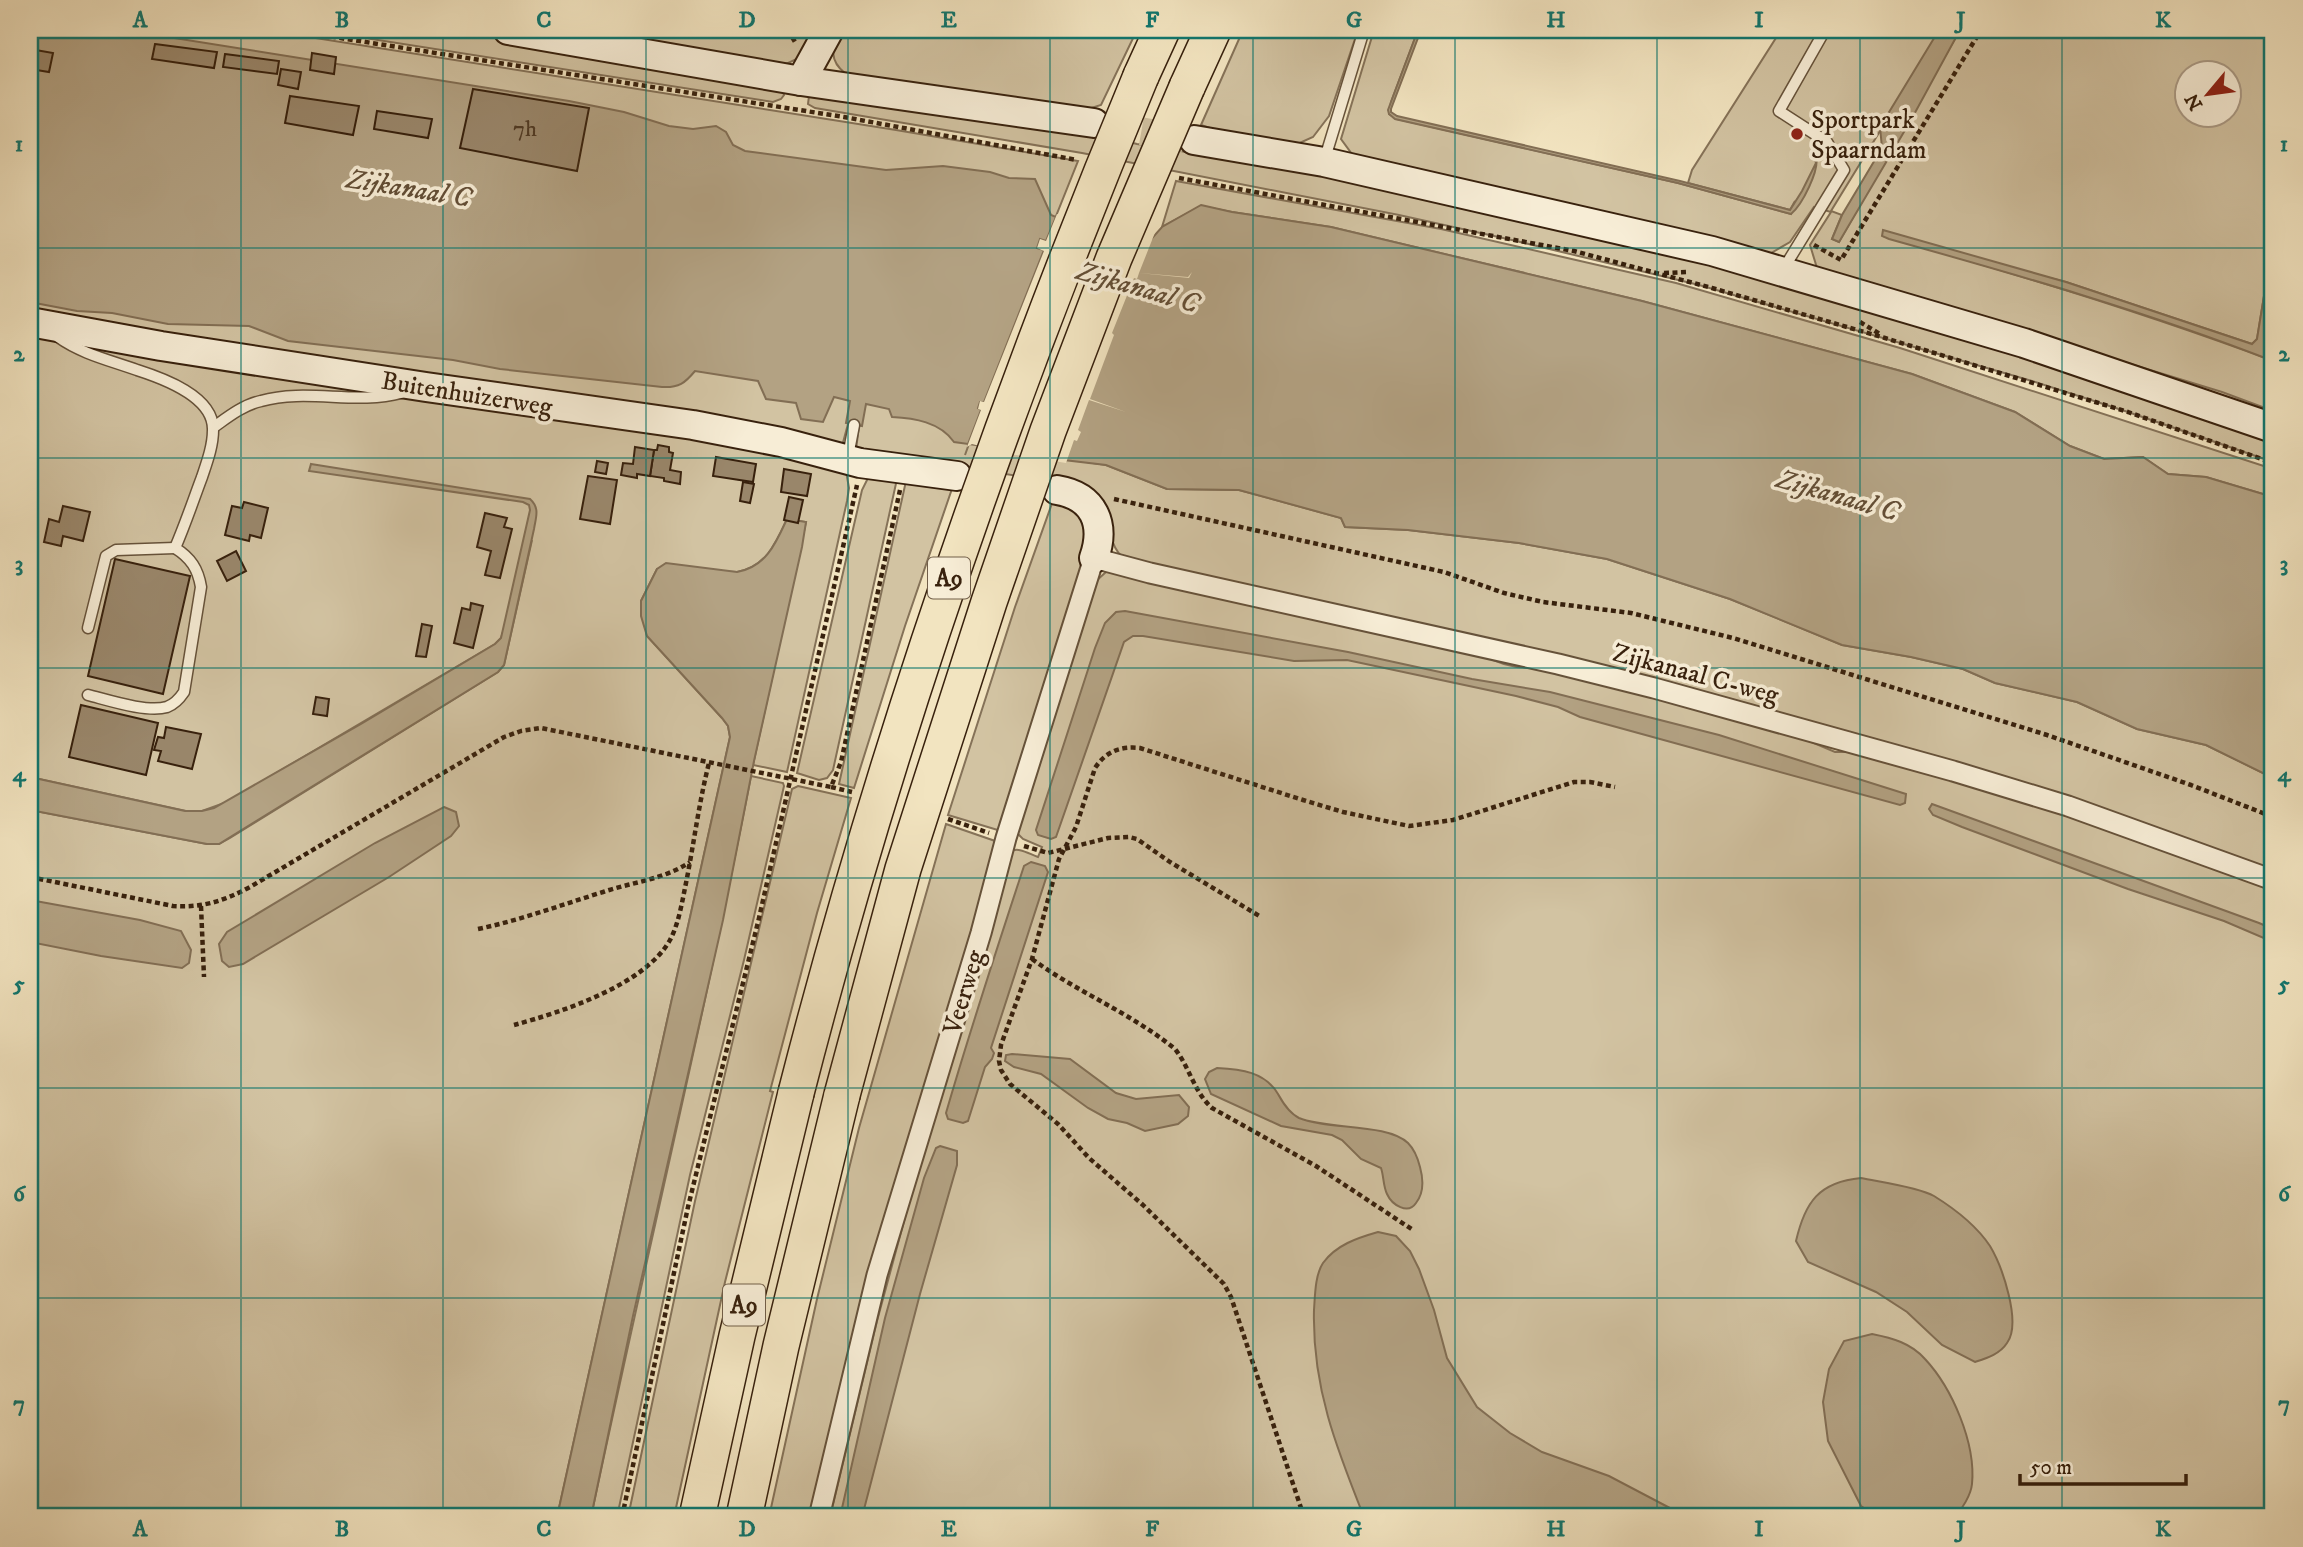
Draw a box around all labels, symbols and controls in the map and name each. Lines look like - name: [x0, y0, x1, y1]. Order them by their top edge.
- text: A: [132, 6, 149, 35]
- text: B: [335, 6, 349, 35]
- text: C: [536, 6, 552, 35]
- text: D: [738, 6, 756, 35]
- text: E: [941, 6, 957, 35]
- text: F: [1145, 6, 1160, 35]
- text: G: [1346, 6, 1362, 35]
- text: H: [1546, 6, 1566, 35]
- text: I: [1754, 6, 1764, 35]
- text: J: [1953, 6, 1966, 35]
- text: K: [2155, 6, 2172, 35]
- north arrow: [2174, 60, 2244, 130]
- text: N: [2180, 89, 2208, 114]
- place label: Sportpark Spaarndam: [1811, 104, 1927, 167]
- house number: 7h: [513, 115, 537, 144]
- marker: Sportpark Spaarndam: [1789, 126, 1805, 142]
- text: 1: [15, 130, 23, 159]
- text: 1: [2280, 130, 2288, 159]
- water label: Zijkanaal C: [342, 161, 476, 216]
- water label: Zijkanaal C: [1071, 253, 1205, 322]
- text: 2: [13, 340, 25, 369]
- text: 2: [2278, 340, 2290, 369]
- street label: Buitenhuizerweg: [379, 365, 555, 424]
- water label: Zijkanaal C: [1771, 461, 1905, 530]
- text: 3: [15, 550, 23, 579]
- text: 3: [2280, 550, 2288, 579]
- road number: A9: [928, 558, 970, 598]
- street label: Zijkanaal C-weg: [1609, 636, 1783, 713]
- text: 4: [12, 760, 27, 789]
- text: 4: [2277, 760, 2292, 789]
- street label: Veerweg: [936, 946, 993, 1040]
- text: 5: [12, 970, 25, 999]
- text: 5: [2277, 970, 2290, 999]
- text: 6: [13, 1180, 27, 1209]
- text: 6: [2278, 1180, 2292, 1209]
- road number: A9: [723, 1284, 765, 1325]
- text: 7: [13, 1390, 25, 1419]
- text: 7: [2278, 1390, 2290, 1419]
- scale bar: [2020, 1442, 2186, 1486]
- text: 50 m: [2030, 1455, 2072, 1481]
- text: A: [132, 1515, 149, 1544]
- text: B: [335, 1515, 349, 1544]
- text: C: [536, 1515, 552, 1544]
- text: D: [738, 1515, 756, 1544]
- text: E: [941, 1515, 957, 1544]
- text: F: [1145, 1515, 1160, 1544]
- text: G: [1346, 1515, 1362, 1544]
- text: H: [1546, 1515, 1566, 1544]
- text: I: [1754, 1515, 1764, 1544]
- text: J: [1953, 1515, 1966, 1544]
- text: K: [2155, 1515, 2172, 1544]

